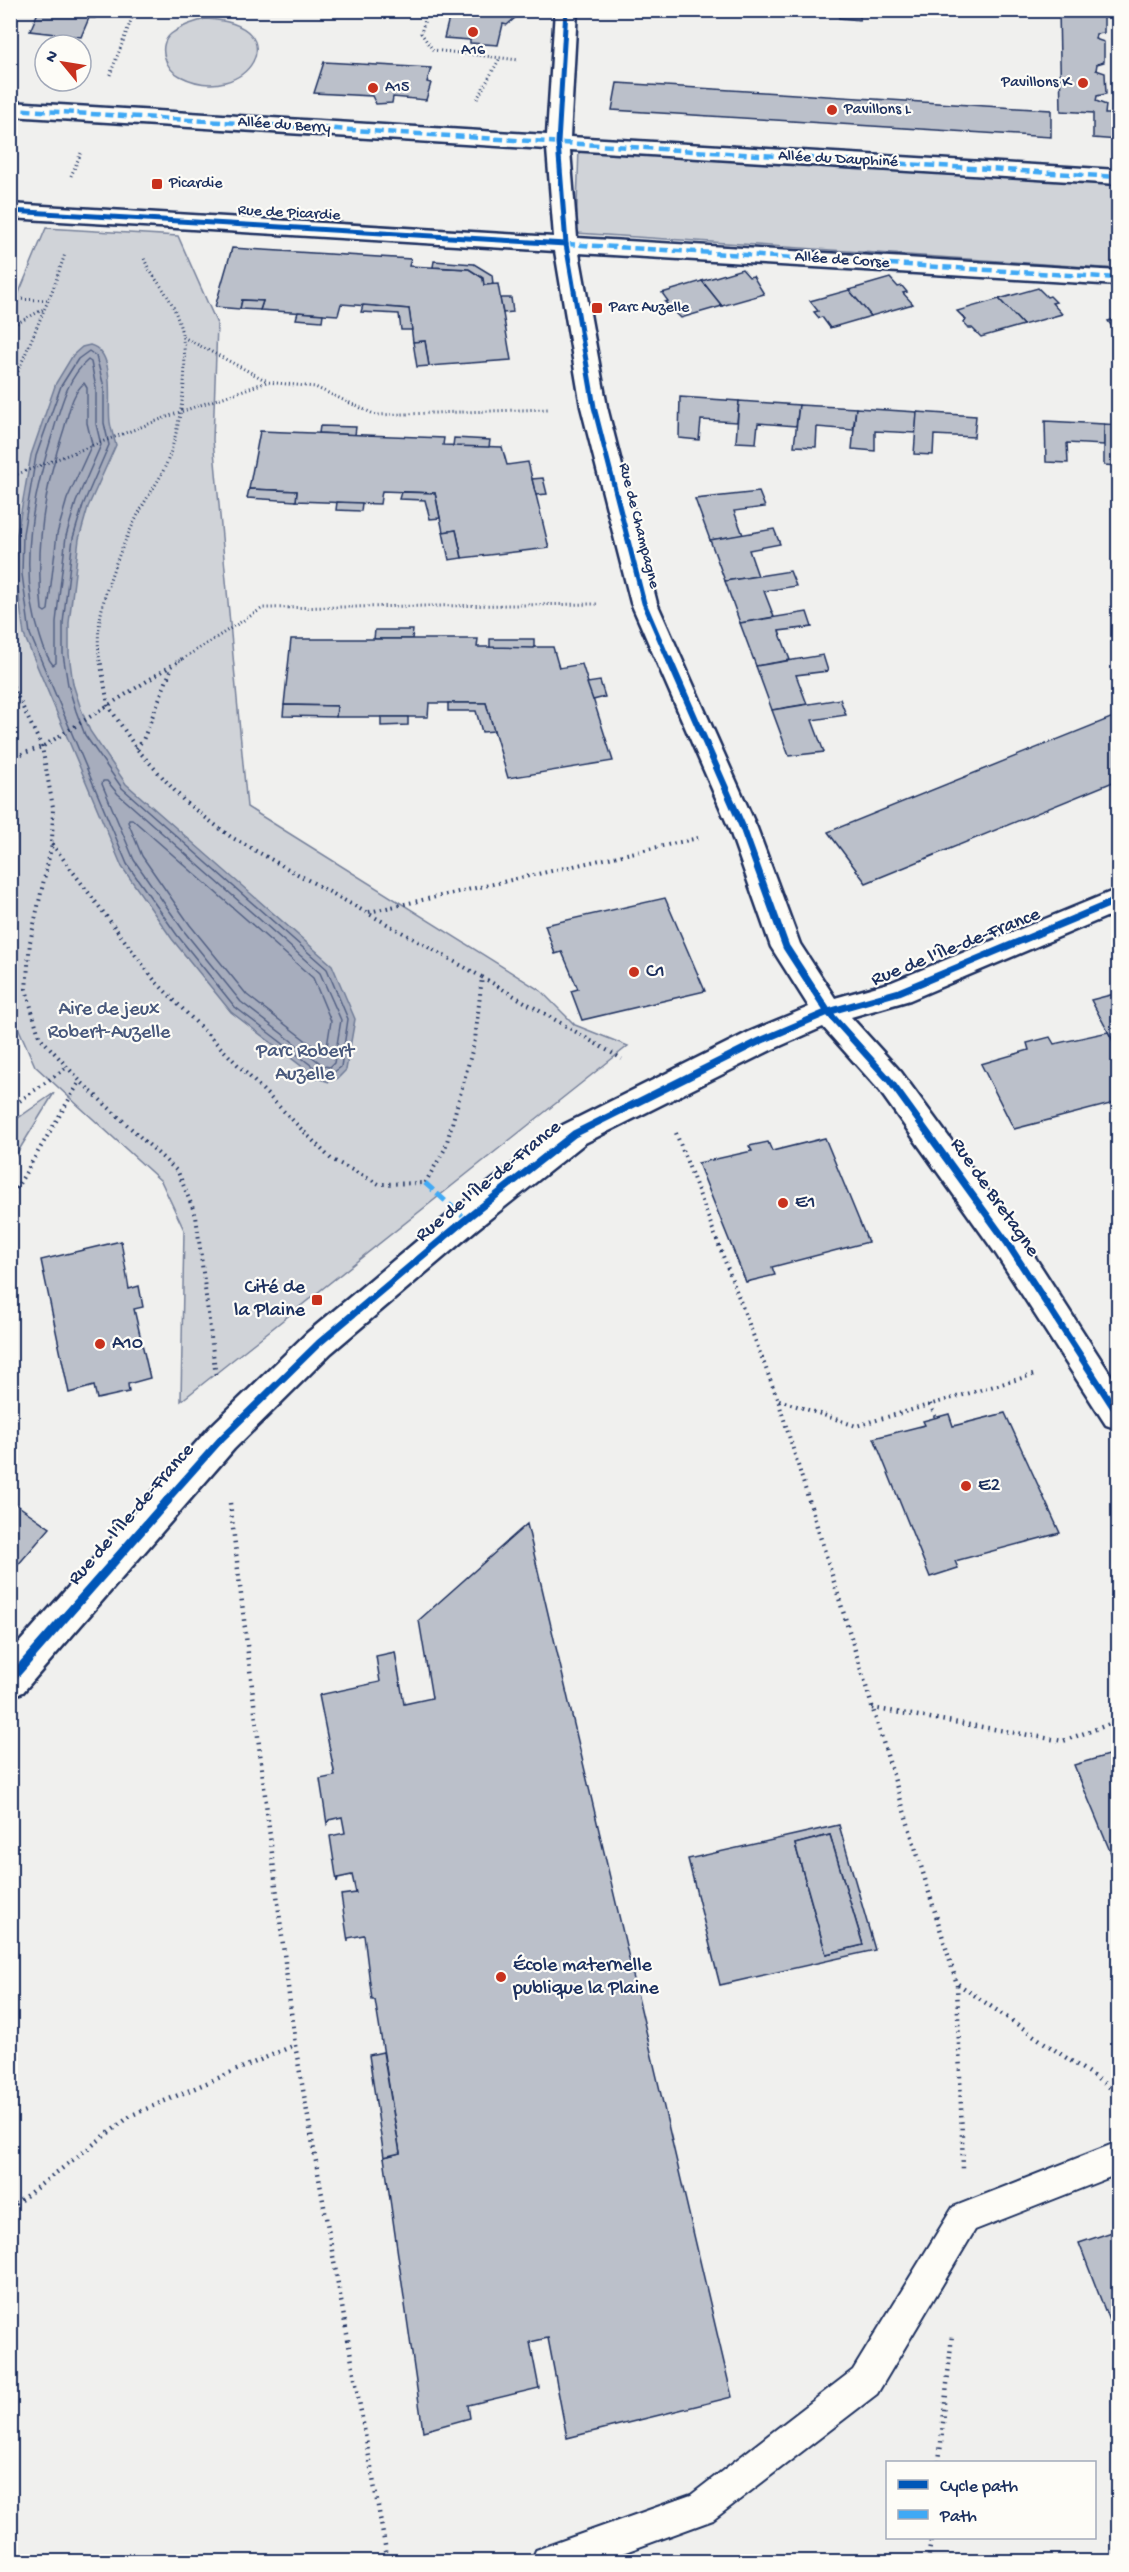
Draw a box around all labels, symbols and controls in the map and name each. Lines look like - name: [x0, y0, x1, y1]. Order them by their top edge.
- marker: A16: [466, 25, 480, 39]
- north arrow: [33, 33, 93, 93]
- place label: A16: [461, 42, 486, 61]
- text: N: [42, 48, 64, 67]
- place label: Pavillons K: [1000, 74, 1073, 93]
- marker: Pavillons K: [1076, 76, 1090, 90]
- place label: A15: [385, 79, 409, 98]
- marker: A15: [366, 81, 380, 95]
- place label: Pavillons L: [843, 101, 912, 120]
- marker: Pavillons L: [825, 103, 839, 117]
- street label: Allée du Berry: [237, 113, 331, 139]
- street label: Allée du Dauphiné: [778, 147, 899, 173]
- place label: Picardie: [168, 175, 223, 194]
- marker: Picardie: [150, 177, 164, 191]
- street label: Rue de Picardie: [237, 202, 342, 226]
- street label: Allée de Corse: [794, 248, 891, 274]
- place label: Parc Auzelle: [608, 299, 690, 318]
- marker: Parc Auzelle: [590, 301, 604, 315]
- street label: Rue de Champagne: [613, 461, 663, 591]
- street label: Rue de l'Île-de-France: [868, 902, 1045, 992]
- place label: C1: [646, 961, 665, 984]
- marker: C1: [627, 965, 641, 979]
- park label: Aire de jeux Robert-Auzelle: [48, 999, 171, 1045]
- park label: Parc Robert Auzelle: [255, 1041, 356, 1087]
- street label: Rue de l'Île-de-France: [411, 1115, 567, 1248]
- street label: Rue de Bretagne: [944, 1134, 1044, 1262]
- place label: E1: [795, 1192, 816, 1215]
- marker: E1: [776, 1196, 790, 1210]
- place label: Cité de la Plaine: [234, 1277, 306, 1323]
- marker: Cité de la Plaine: [310, 1293, 324, 1307]
- place label: A10: [112, 1333, 143, 1356]
- marker: A10: [93, 1337, 107, 1351]
- street label: Rue de l'Île-de-France: [63, 1438, 200, 1591]
- place label: E2: [978, 1475, 1000, 1498]
- marker: E2: [959, 1479, 973, 1493]
- place label: École maternelle publique la Plaine: [512, 1954, 660, 2001]
- marker: École maternelle publique la Plaine: [494, 1970, 508, 1984]
- legend: [886, 2461, 1096, 2539]
- text: Cycle path: [940, 2477, 1018, 2498]
- text: Path: [939, 2507, 977, 2528]

